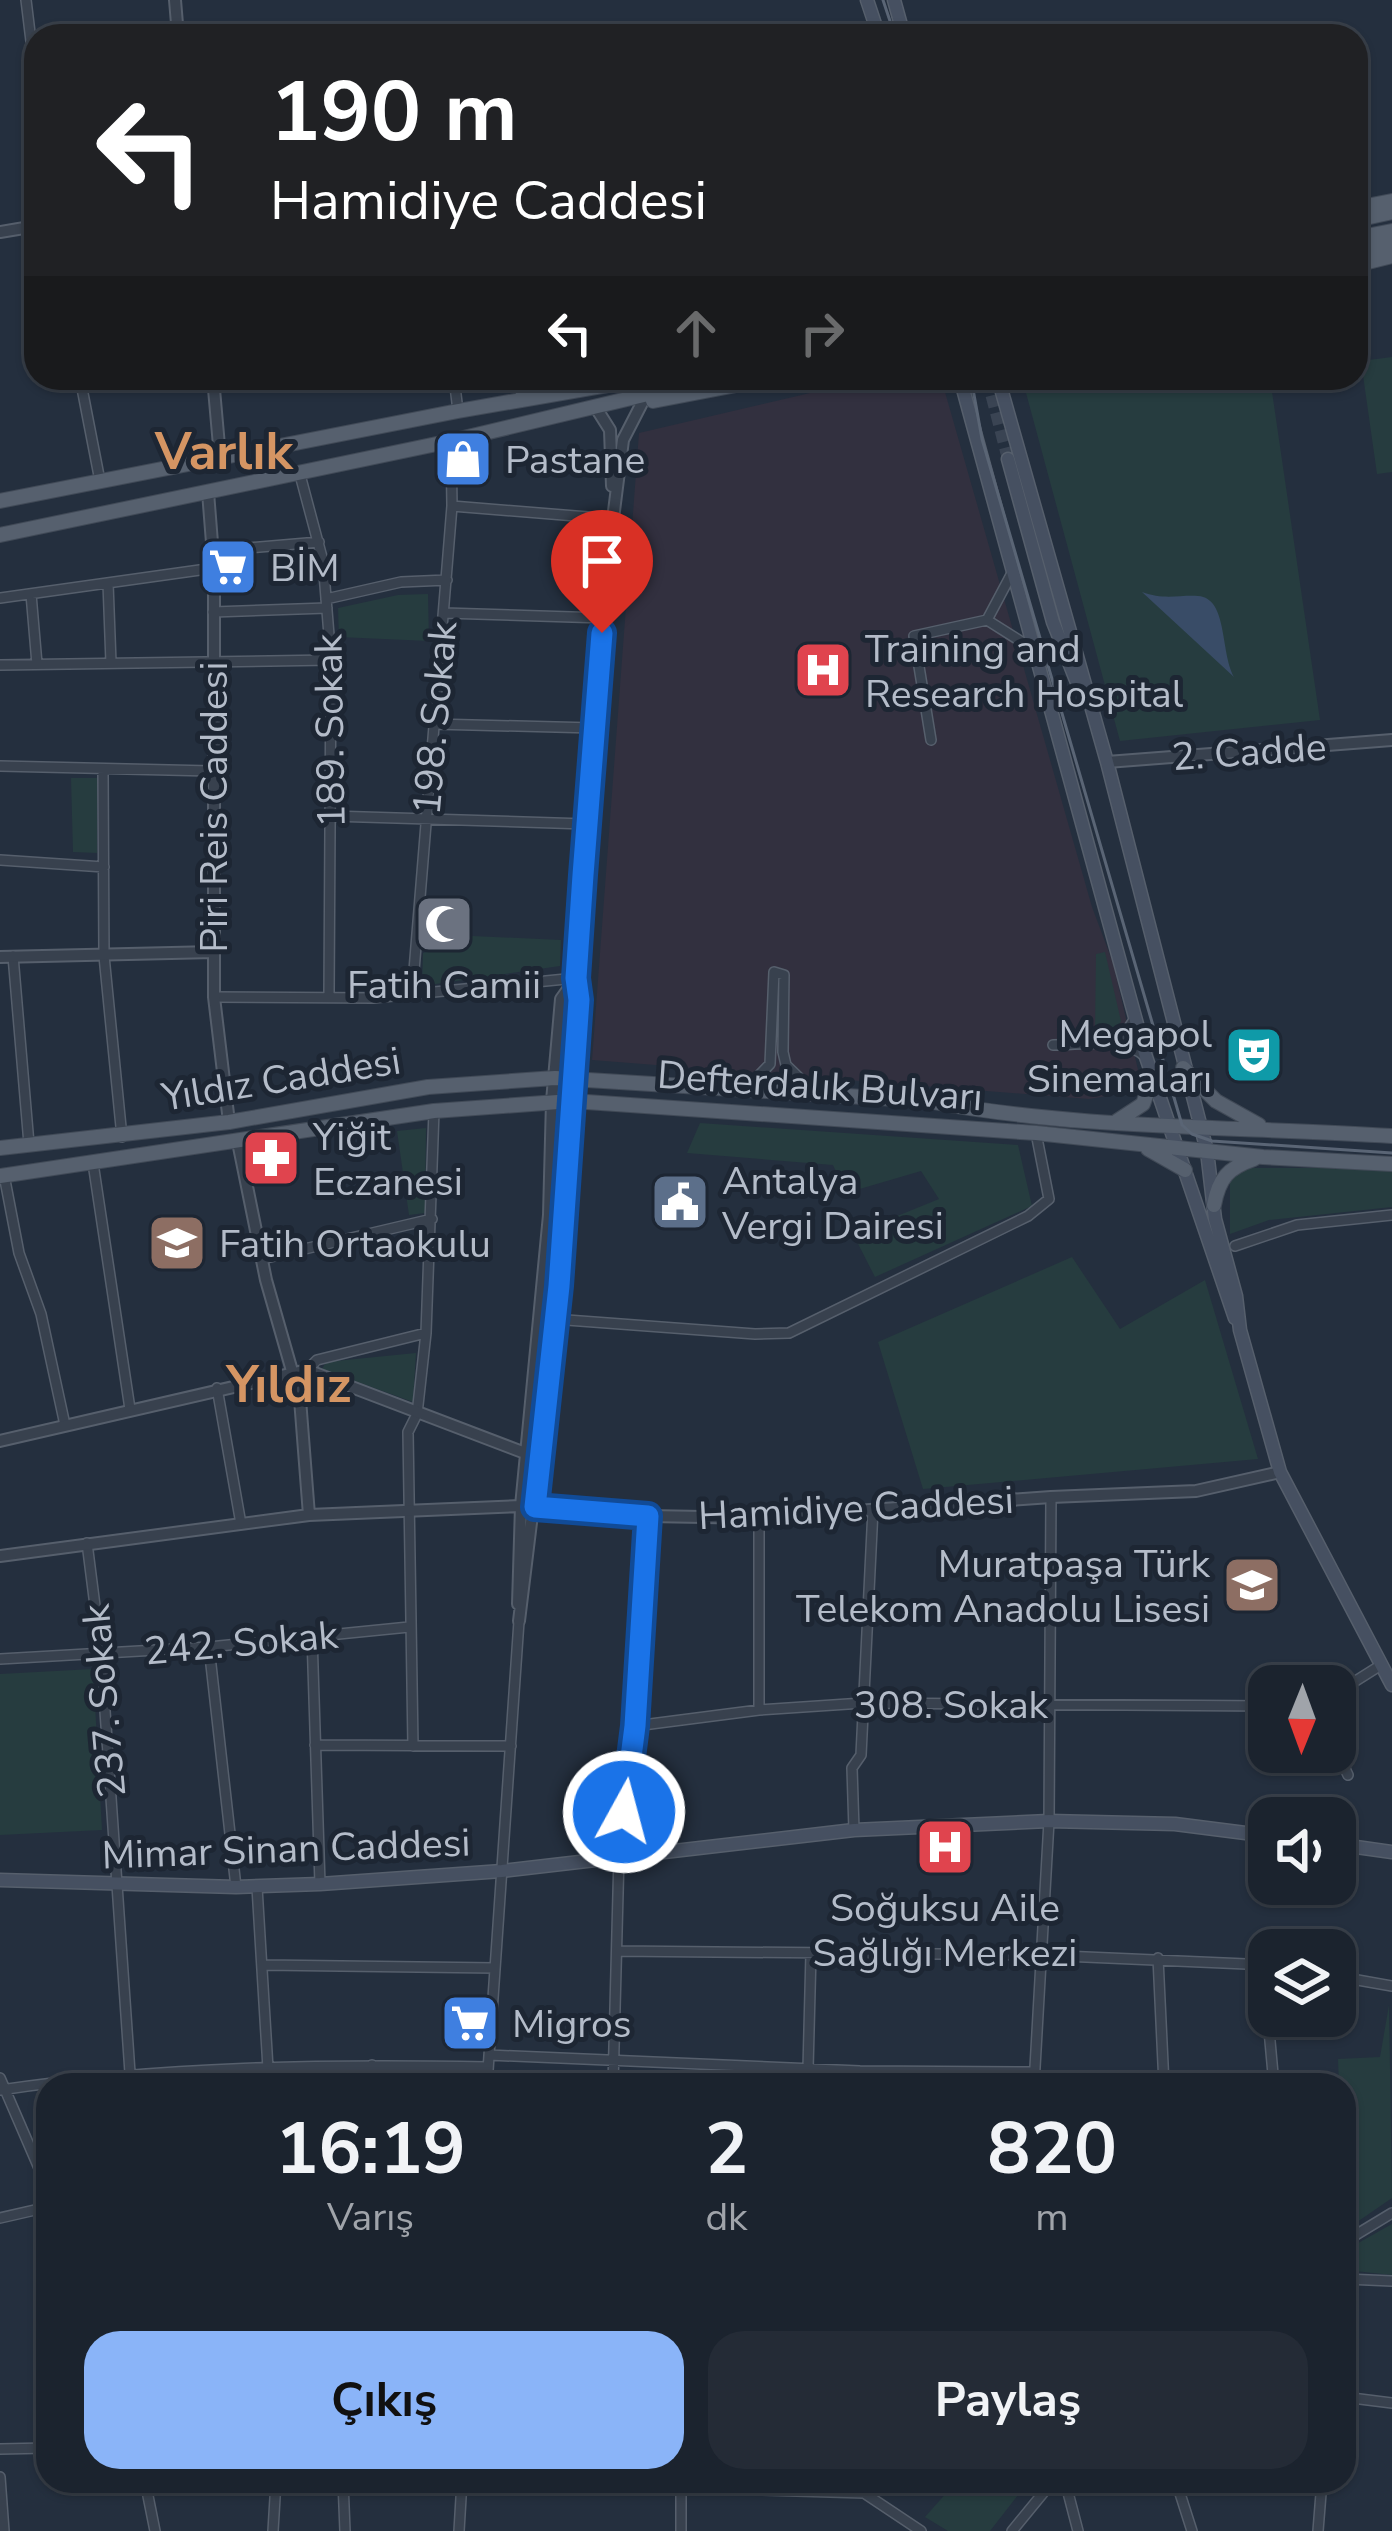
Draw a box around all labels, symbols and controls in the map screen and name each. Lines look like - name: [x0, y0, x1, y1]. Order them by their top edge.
- text: 190 m: [270, 55, 518, 170]
- icon: left: [72, 72, 228, 228]
- text: Hamidiye Caddesi: [270, 164, 707, 238]
- icon: left: [537, 300, 603, 366]
- icon: ahead: [663, 300, 729, 366]
- icon: right: [789, 300, 855, 366]
- district label: Varlık: [154, 417, 295, 487]
- shop icon: Pastane: [432, 428, 494, 490]
- place label: Pastane: [505, 434, 645, 487]
- pin: [551, 510, 653, 633]
- icon: arrive: [569, 528, 635, 594]
- supermarket icon: BİM: [197, 536, 259, 598]
- place label: BİM: [270, 542, 340, 595]
- street label: 198. Sokak: [401, 619, 470, 817]
- place label: Training and Research Hospital: [865, 623, 1184, 721]
- street label: 189. Sokak: [302, 633, 359, 829]
- hospital icon: Training and Research Hospital: [792, 639, 854, 701]
- street label: Piri Reis Caddesi: [188, 661, 241, 953]
- street label: 2. Cadde: [1170, 721, 1328, 784]
- mosque icon: Fatih Camii: [413, 893, 475, 955]
- place label: Fatih Camii: [347, 959, 541, 1012]
- place label: Megapol Sinemaları: [1027, 1008, 1212, 1106]
- theatre icon: Megapol Sinemaları: [1223, 1024, 1285, 1086]
- street label: Yıldız Caddesi: [157, 1034, 404, 1125]
- street label: Defterdalık Bulvarı: [655, 1049, 984, 1124]
- place label: Yiğit Eczanesi: [312, 1111, 463, 1209]
- pharmacy icon: Yiğit Eczanesi: [240, 1127, 302, 1189]
- place label: Antalya Vergi Dairesi: [721, 1155, 944, 1253]
- public building icon: Antalya Vergi Dairesi: [649, 1171, 711, 1233]
- school or university icon: Fatih Ortaokulu: [146, 1212, 208, 1274]
- place label: Fatih Ortaokulu: [219, 1218, 491, 1271]
- district label: Yıldız: [225, 1350, 351, 1420]
- street label: Hamidiye Caddesi: [697, 1474, 1015, 1543]
- place label: Muratpaşa Türk Telekom Anadolu Lisesi: [796, 1538, 1210, 1636]
- school or university icon: Muratpaşa Türk Telekom Anadolu Lisesi: [1221, 1554, 1283, 1616]
- street label: 237. Sokak: [70, 1601, 139, 1800]
- street label: 242. Sokak: [142, 1609, 341, 1678]
- north arrow: [1248, 1665, 1356, 1773]
- map controls: [1248, 1665, 1356, 2037]
- street label: 308. Sokak: [854, 1679, 1049, 1732]
- position arrow: [561, 1749, 687, 1875]
- button: sound: [1248, 1797, 1356, 1905]
- hospital icon: Soğuksu Aile Sağlığı Merkezi: [914, 1816, 976, 1878]
- street label: Mimar Sinan Caddesi: [101, 1817, 471, 1882]
- place label: Soğuksu Aile Sağlığı Merkezi: [813, 1882, 1077, 1980]
- button: layers: [1248, 1929, 1356, 2037]
- supermarket icon: Migros: [439, 1992, 501, 2054]
- place label: Migros: [512, 1998, 631, 2051]
- text: 16:19: [275, 2100, 466, 2198]
- text: 2: [705, 2100, 748, 2198]
- text: 820: [987, 2100, 1117, 2198]
- text: Varış: [327, 2191, 414, 2244]
- text: dk: [705, 2191, 748, 2244]
- text: m: [1035, 2191, 1069, 2244]
- button: Çıkış: [84, 2331, 684, 2469]
- button: Paylaş: [708, 2331, 1308, 2469]

